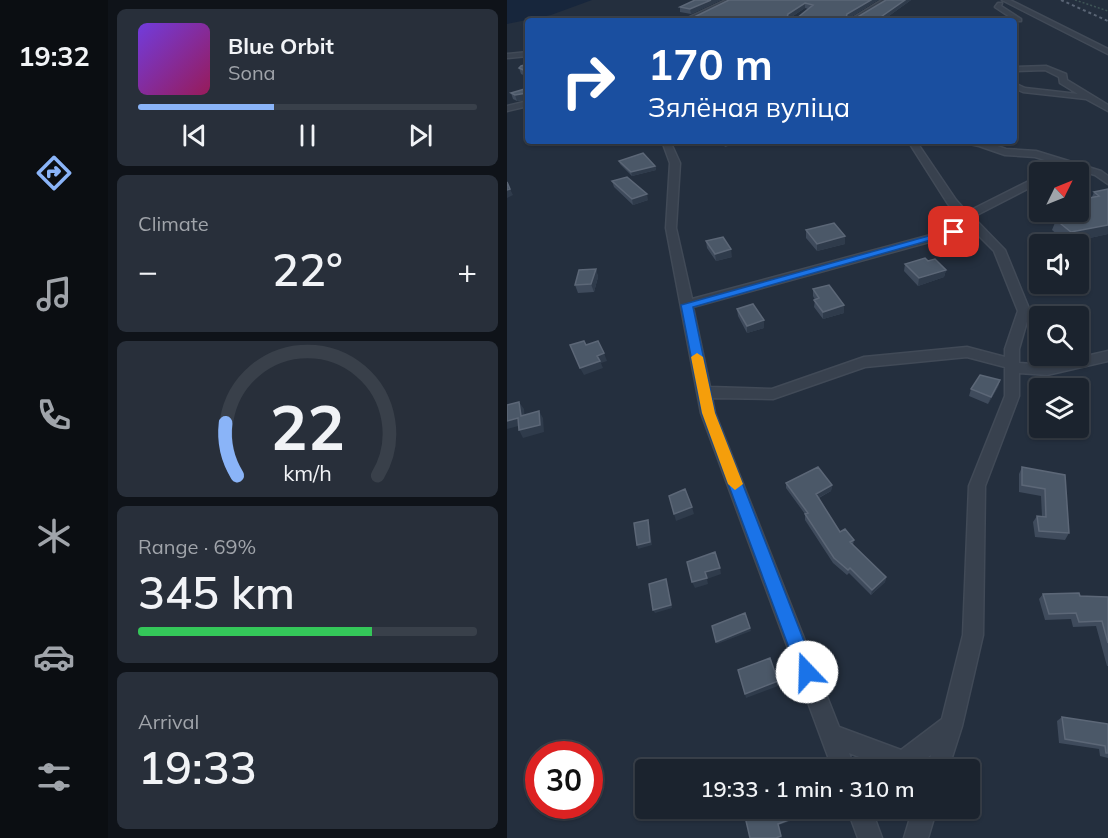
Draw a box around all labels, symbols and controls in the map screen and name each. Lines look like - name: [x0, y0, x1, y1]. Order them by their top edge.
- text: Blue Orbit: [228, 32, 334, 60]
- text: 170 m: [648, 38, 773, 91]
- text: 19:32: [18, 39, 90, 73]
- icon: right: [549, 42, 627, 120]
- text: Sona: [228, 60, 276, 85]
- text: Зялёная вуліца: [648, 90, 850, 124]
- icon: previous: [178, 119, 211, 152]
- icon: pause: [291, 119, 324, 152]
- icon: next: [404, 119, 437, 152]
- icon: directions: [33, 152, 75, 194]
- north arrow: [1029, 162, 1089, 222]
- map controls: [1029, 162, 1089, 438]
- pin: [928, 206, 979, 257]
- text: Climate: [138, 211, 209, 236]
- icon: arrive: [937, 215, 970, 248]
- button: sound: [1029, 234, 1089, 294]
- text: 22°: [272, 241, 343, 297]
- text: −: [138, 250, 158, 291]
- text: +: [457, 250, 477, 291]
- icon: music: [33, 273, 75, 315]
- button: search: [1029, 306, 1089, 366]
- button: layers: [1029, 378, 1089, 438]
- text: 22: [270, 387, 345, 466]
- icon: phone: [33, 394, 75, 436]
- text: km/h: [283, 459, 332, 486]
- icon: climate: [33, 515, 75, 557]
- text: Range · 69%: [138, 534, 256, 559]
- text: 345 km: [138, 564, 295, 620]
- icon: car: [33, 636, 75, 678]
- position arrow: [775, 640, 839, 704]
- text: Arrival: [138, 709, 199, 734]
- text: 19:33: [138, 739, 257, 795]
- speed limit sign: 30: [525, 741, 603, 819]
- icon: filters: [33, 756, 75, 798]
- text: 19:33 · 1 min · 310 m: [700, 775, 915, 803]

